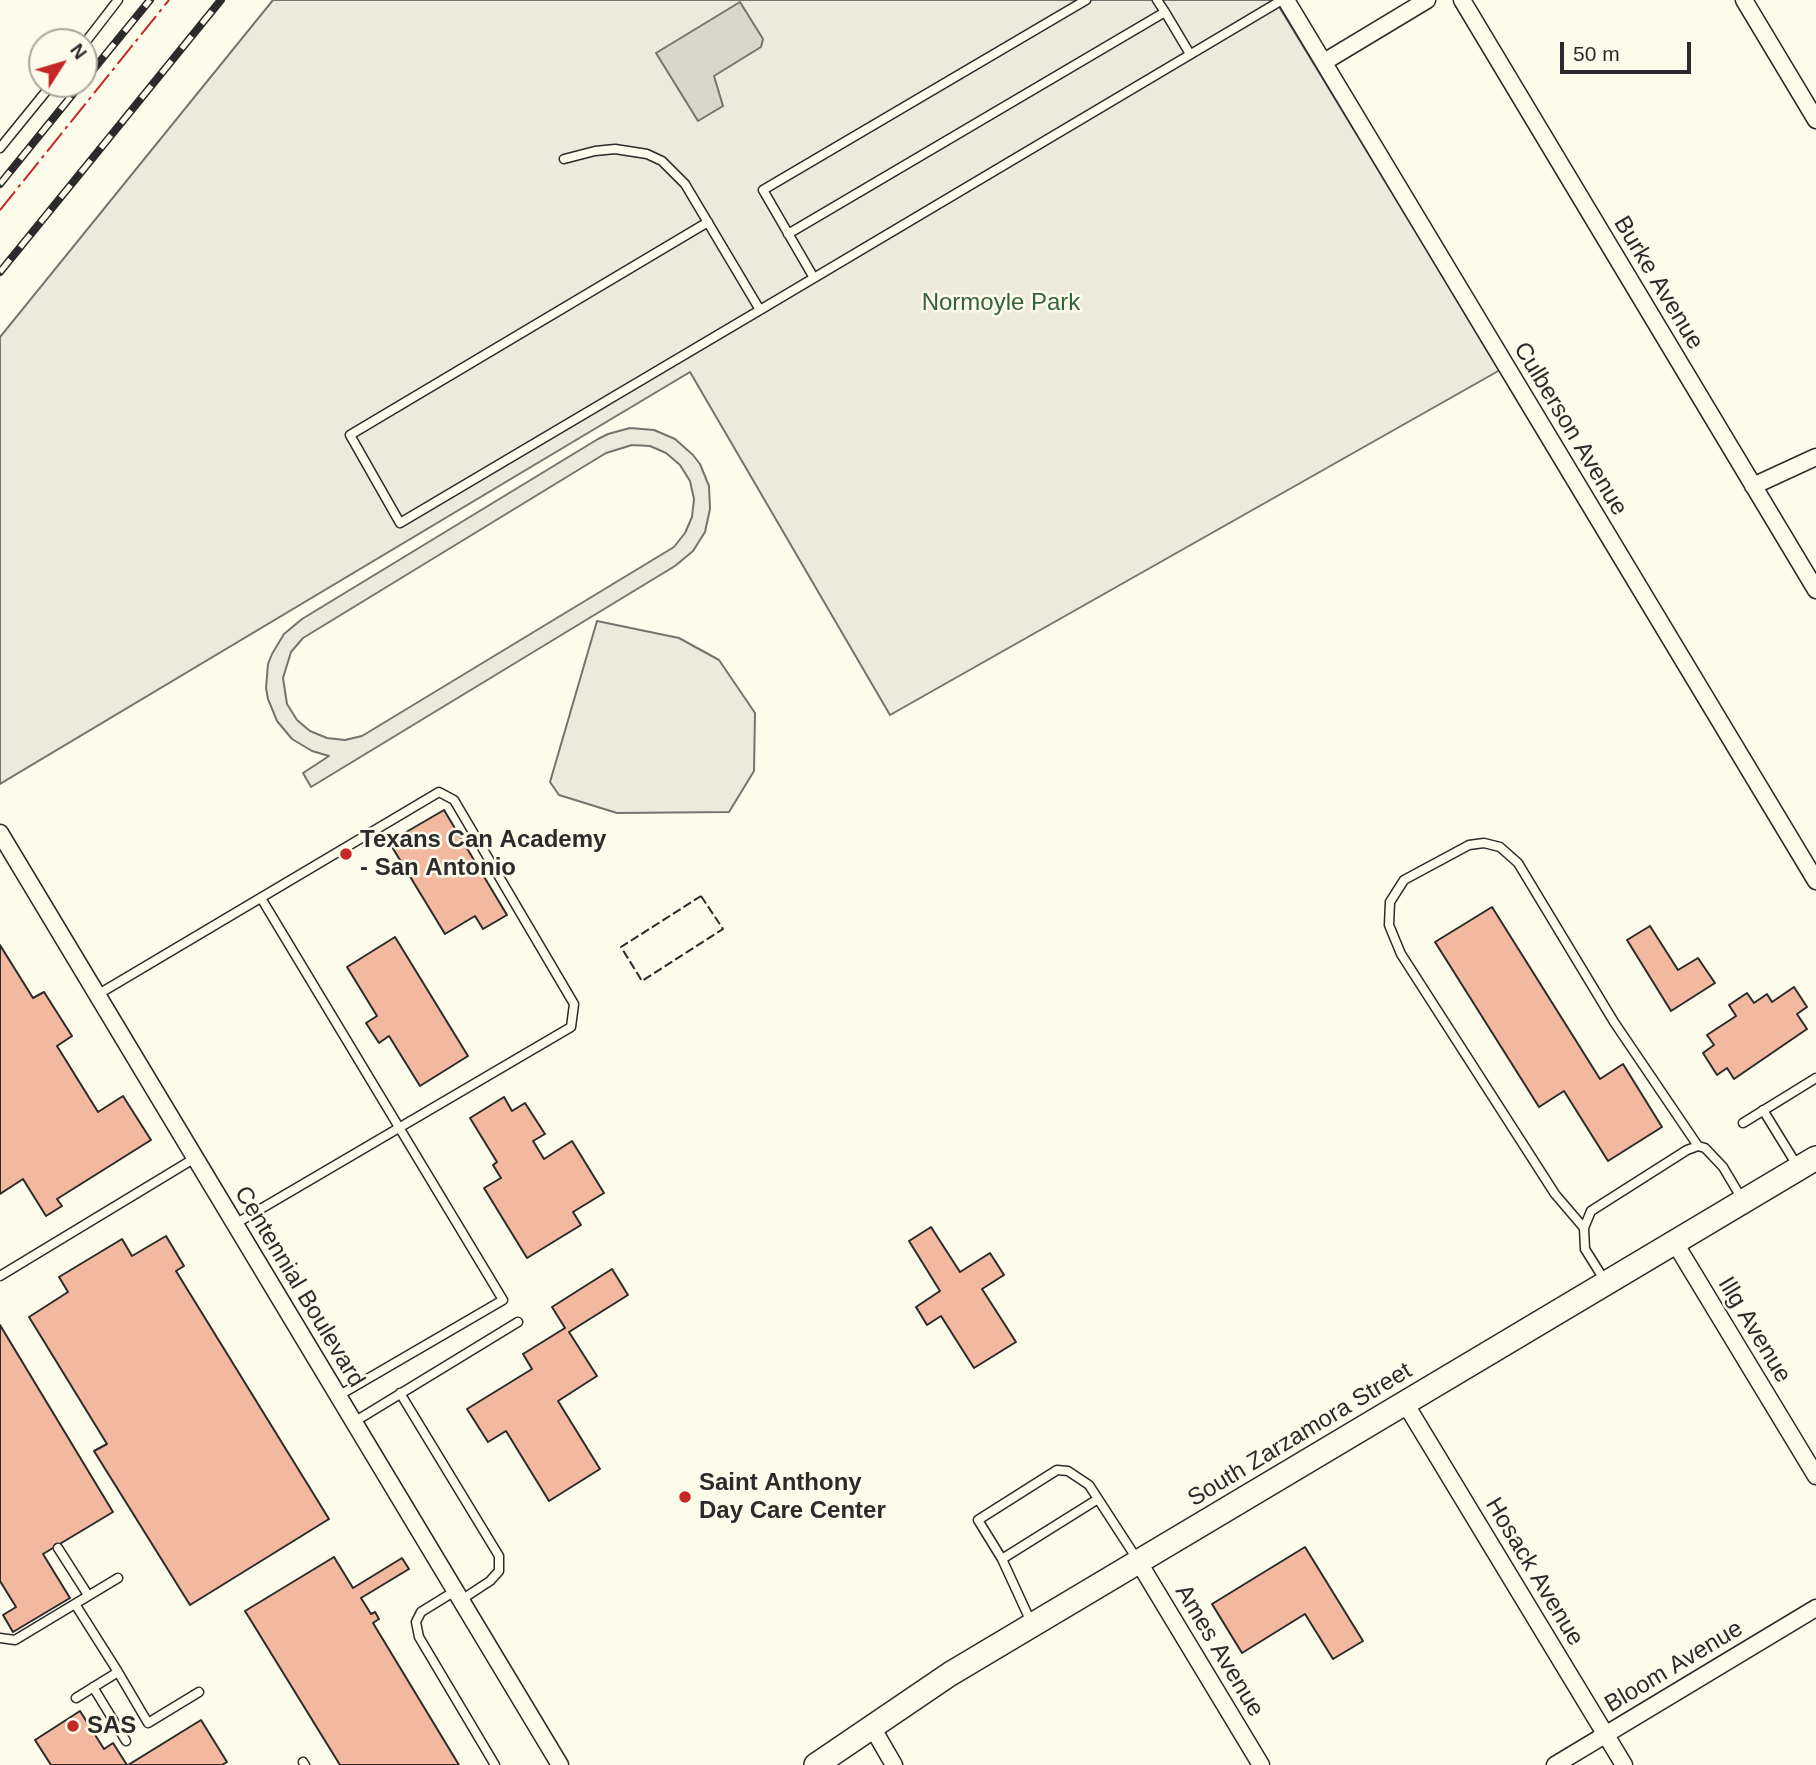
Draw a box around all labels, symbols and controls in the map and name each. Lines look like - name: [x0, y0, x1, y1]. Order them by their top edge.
- north arrow: [28, 28, 98, 98]
- scale bar: [1564, 28, 1695, 72]
- text: N: [66, 39, 91, 63]
- text: 50 m: [1573, 42, 1620, 65]
- street label: Burke Avenue: [1607, 211, 1709, 355]
- park label: Normoyle Park: [922, 289, 1080, 317]
- street label: Culberson Avenue: [1507, 337, 1633, 521]
- place label: Texans Can Academy - San Antonio: [360, 826, 606, 882]
- marker: Texans Can Academy - San Antonio: [338, 846, 354, 862]
- street label: Centennial Boulevard: [228, 1181, 370, 1393]
- street label: Illg Avenue: [1711, 1272, 1797, 1388]
- street label: South Zarzamora Street: [1183, 1357, 1417, 1513]
- place label: Saint Anthony Day Care Center: [699, 1469, 886, 1525]
- marker: Saint Anthony Day Care Center: [677, 1489, 693, 1505]
- street label: Hosack Avenue: [1478, 1493, 1590, 1651]
- street label: Ames Avenue: [1168, 1580, 1270, 1722]
- street label: Bloom Avenue: [1600, 1615, 1748, 1719]
- place label: SAS: [87, 1712, 136, 1740]
- marker: SAS: [65, 1718, 81, 1734]

